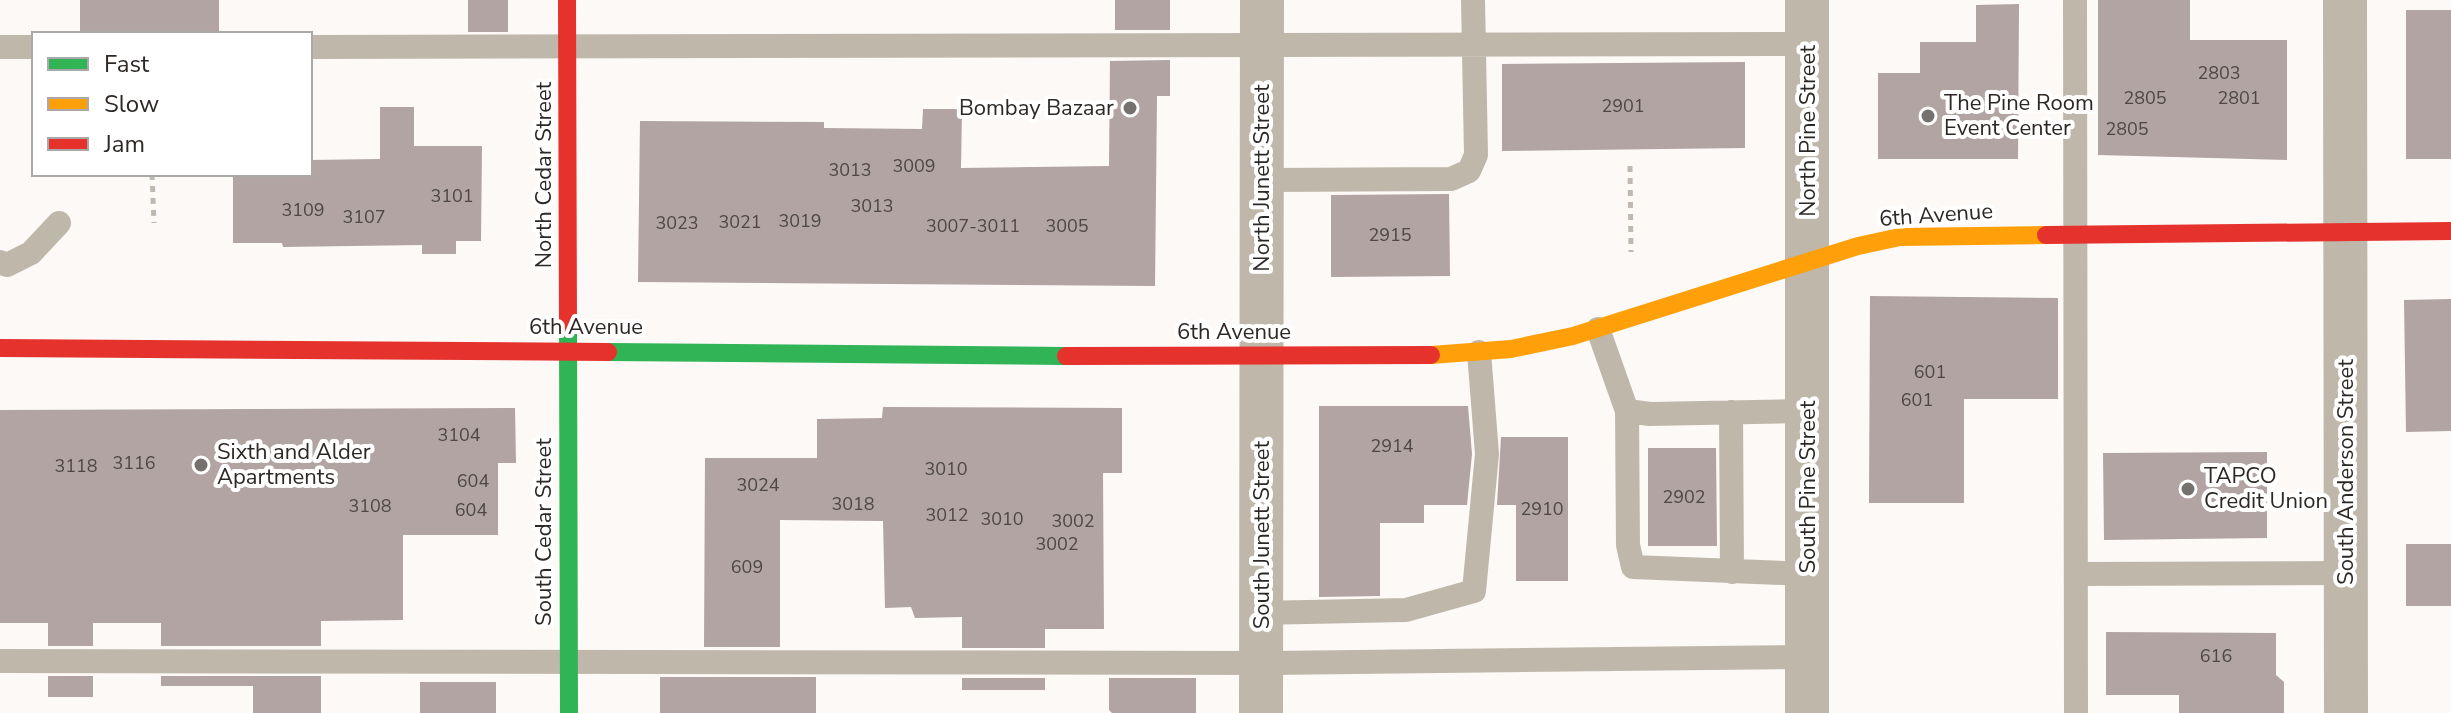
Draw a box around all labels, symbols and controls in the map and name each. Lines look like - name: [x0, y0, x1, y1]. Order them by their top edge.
- legend: [32, 32, 312, 176]
- street label: North Pine Street: [1793, 45, 1823, 217]
- text: Fast: [104, 48, 150, 80]
- house number: 2803: [2197, 61, 2241, 85]
- street label: North Cedar Street: [529, 81, 559, 268]
- street label: North Junett Street: [1247, 84, 1277, 272]
- house number: 2805: [2123, 86, 2167, 110]
- house number: 2801: [2217, 86, 2261, 110]
- text: Slow: [104, 88, 159, 120]
- place label: The Pine Room Event Center: [1944, 88, 2094, 143]
- place label: Bombay Bazaar: [959, 93, 1114, 123]
- house number: 2901: [1601, 94, 1645, 118]
- marker: Bombay Bazaar: [1121, 99, 1139, 117]
- marker: The Pine Room Event Center: [1919, 107, 1937, 125]
- house number: 2805: [2105, 117, 2149, 141]
- text: Jam: [103, 128, 145, 160]
- house number: 3009: [892, 154, 936, 178]
- house number: 3013: [828, 158, 872, 182]
- house number: 3101: [430, 184, 474, 208]
- house number: 3013: [850, 194, 894, 218]
- street label: 6th Avenue: [1878, 196, 1994, 234]
- house number: 3109: [281, 198, 325, 222]
- house number: 3107: [342, 205, 386, 229]
- house number: 3019: [778, 209, 822, 233]
- house number: 3021: [718, 210, 762, 234]
- house number: 3023: [655, 211, 699, 235]
- house number: 3007-3011: [926, 214, 1020, 238]
- house number: 3005: [1045, 214, 1089, 238]
- house number: 2915: [1368, 223, 1412, 247]
- street label: 6th Avenue: [529, 312, 643, 342]
- street label: 6th Avenue: [1177, 317, 1291, 347]
- street label: South Anderson Street: [2331, 359, 2361, 585]
- house number: 601: [1914, 360, 1946, 384]
- house number: 601: [1901, 388, 1933, 412]
- street label: South Pine Street: [1793, 400, 1823, 573]
- house number: 3104: [437, 423, 481, 447]
- house number: 2914: [1370, 434, 1414, 458]
- place label: Sixth and Alder Apartments: [217, 437, 371, 492]
- street label: South Cedar Street: [529, 438, 559, 626]
- street label: South Junett Street: [1247, 440, 1277, 629]
- house number: 3116: [112, 451, 156, 475]
- house number: 3118: [54, 454, 98, 478]
- marker: Sixth and Alder Apartments: [192, 456, 210, 474]
- house number: 3010: [924, 457, 968, 481]
- place label: TAPCO Credit Union: [2204, 461, 2328, 516]
- house number: 604: [457, 469, 489, 493]
- house number: 3024: [736, 473, 780, 497]
- marker: TAPCO Credit Union: [2179, 480, 2197, 498]
- house number: 2902: [1662, 485, 1706, 509]
- house number: 3018: [831, 492, 875, 516]
- house number: 3108: [348, 494, 392, 518]
- house number: 2910: [1520, 497, 1564, 521]
- house number: 604: [455, 498, 487, 522]
- house number: 3012: [925, 503, 969, 527]
- house number: 3010: [980, 507, 1024, 531]
- house number: 3002: [1051, 509, 1095, 533]
- house number: 3002: [1035, 532, 1079, 556]
- house number: 609: [731, 555, 763, 579]
- house number: 616: [2200, 644, 2232, 668]

